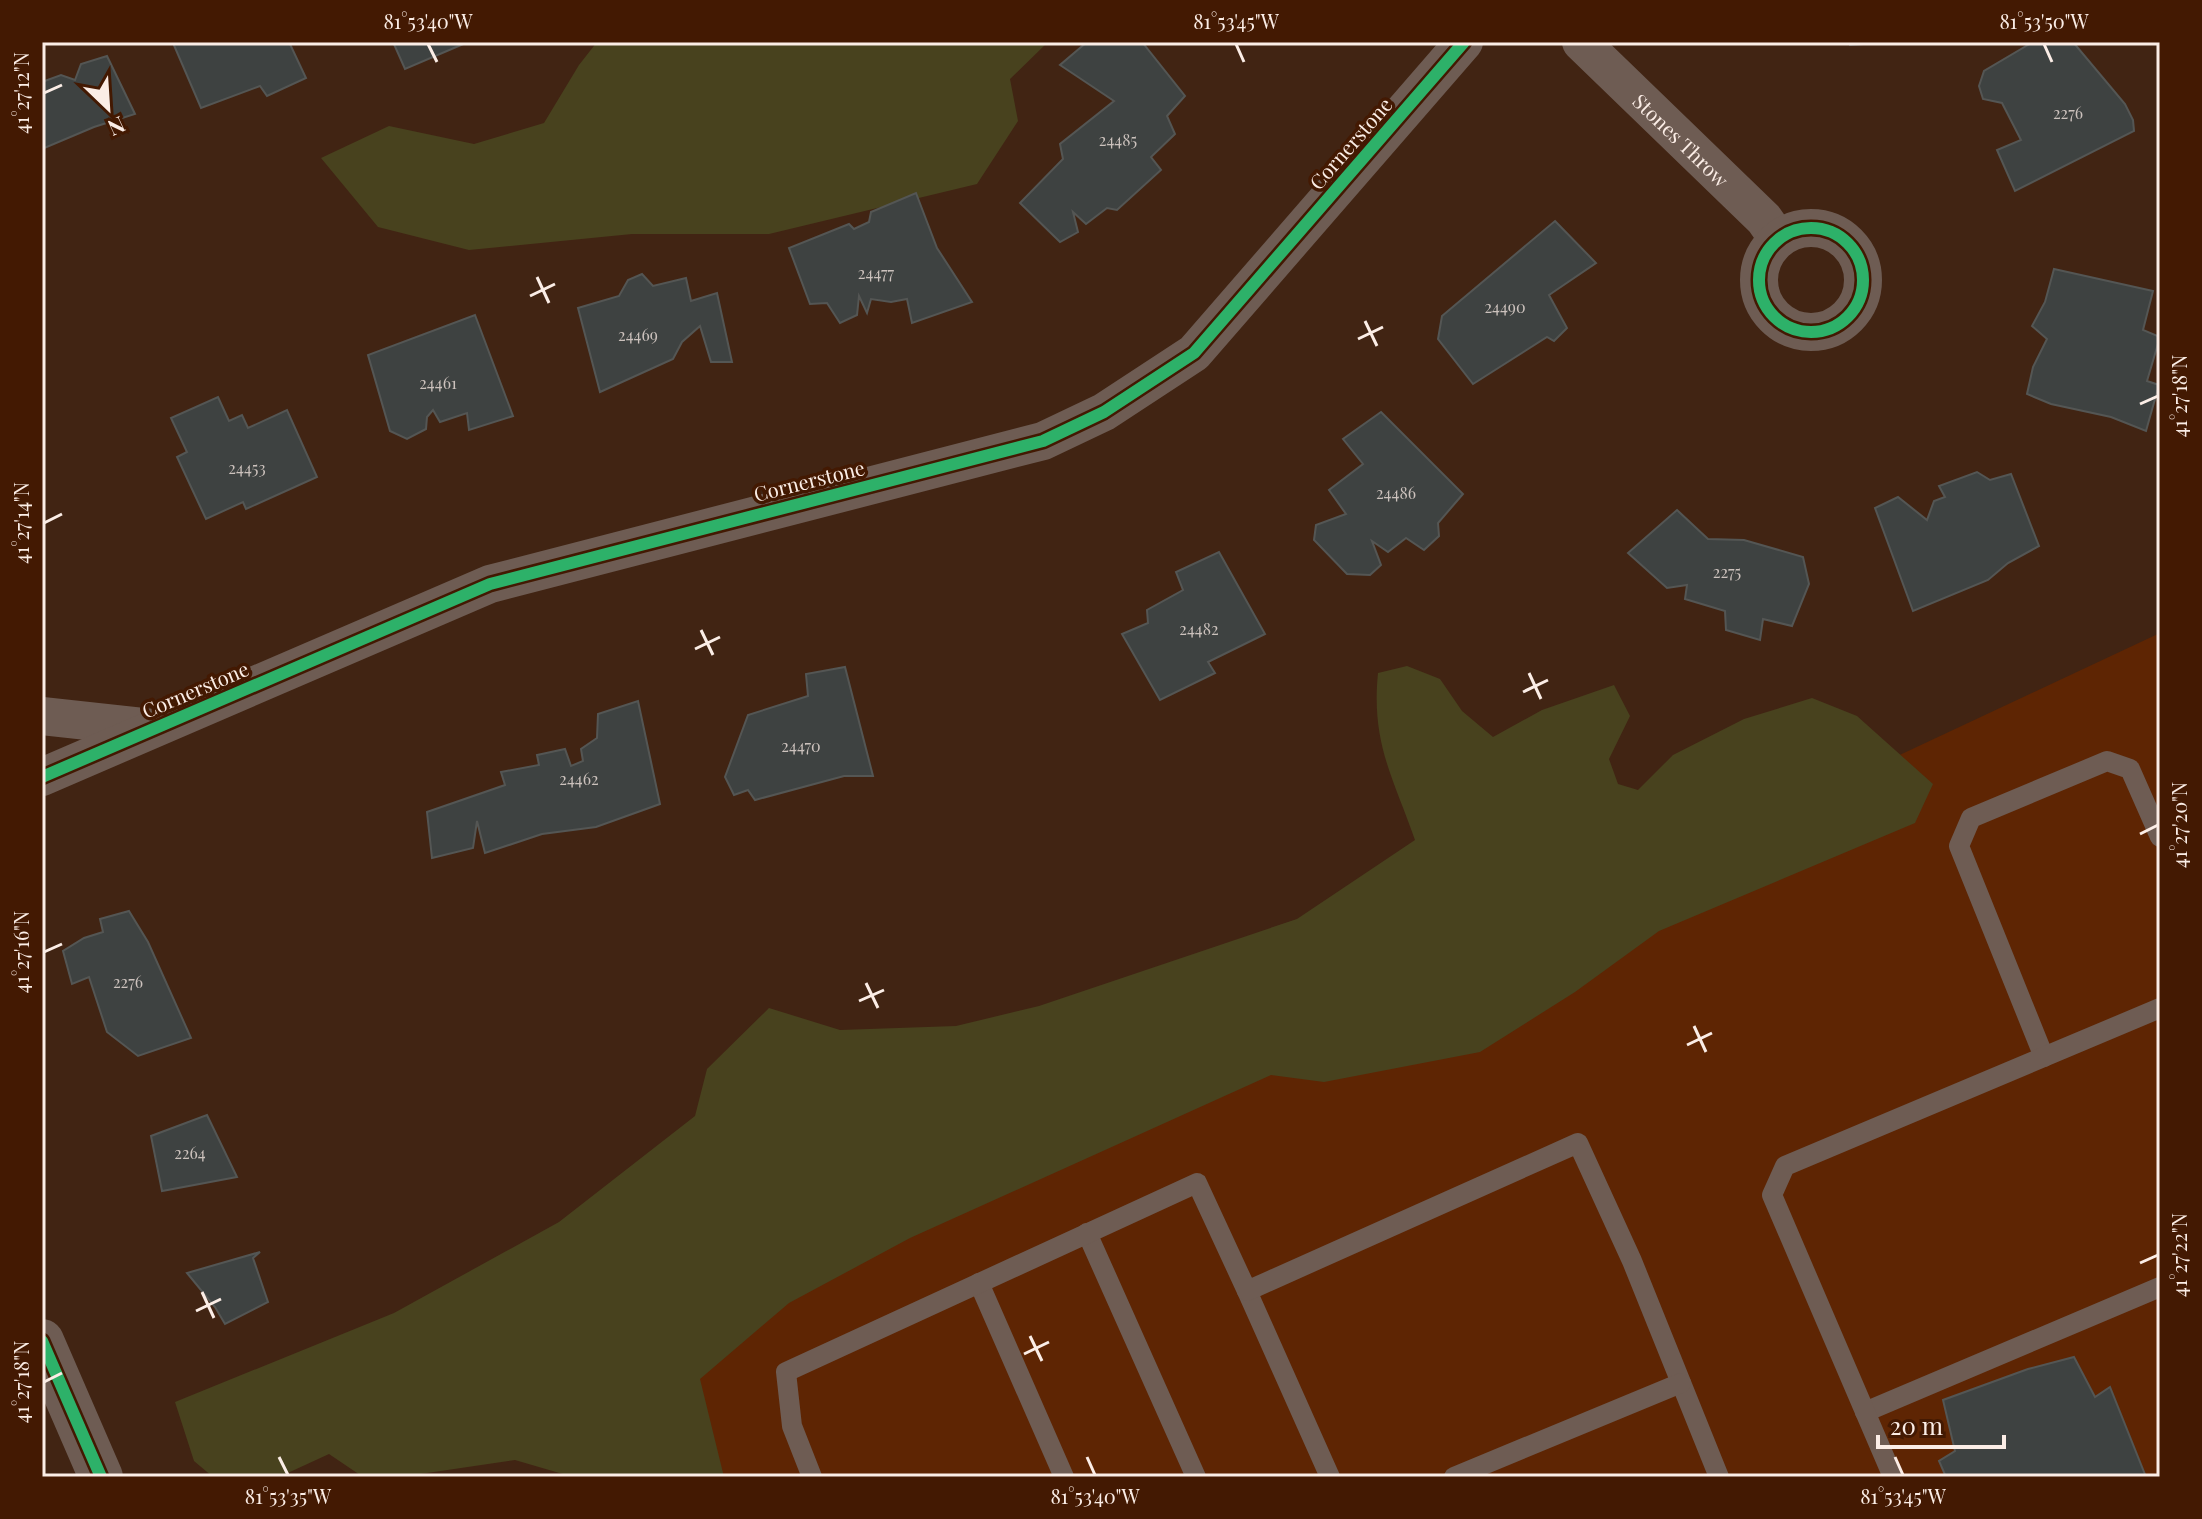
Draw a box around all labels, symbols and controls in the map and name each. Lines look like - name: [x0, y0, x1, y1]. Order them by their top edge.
- text: 81°53'40"W: [383, 7, 473, 34]
- text: 81°53'45"W: [1193, 7, 1280, 34]
- text: 81°53'50"W: [1999, 7, 2089, 34]
- text: 41°27'12"N: [7, 52, 34, 134]
- north arrow: [68, 68, 148, 148]
- street label: Stones Throw: [1628, 87, 1736, 192]
- street label: Cornerstone: [1303, 91, 1397, 195]
- house number: 2276: [2053, 102, 2083, 123]
- text: N: [103, 110, 130, 144]
- house number: 24485: [1099, 129, 1137, 150]
- house number: 24477: [858, 262, 895, 283]
- house number: 24490: [1484, 296, 1526, 317]
- house number: 24469: [618, 324, 658, 345]
- text: 41°27'18"N: [2165, 355, 2192, 437]
- house number: 24461: [419, 372, 457, 393]
- street label: Cornerstone: [751, 453, 867, 507]
- house number: 24453: [228, 457, 266, 478]
- text: 41°27'14"N: [7, 482, 34, 564]
- house number: 24486: [1376, 482, 1416, 503]
- house number: 2275: [1713, 561, 1741, 582]
- house number: 24482: [1179, 618, 1219, 639]
- street label: Cornerstone: [137, 654, 253, 724]
- house number: 24470: [781, 735, 821, 756]
- house number: 24462: [559, 768, 599, 789]
- text: 41°27'20"N: [2165, 782, 2192, 868]
- text: 41°27'16"N: [7, 911, 34, 993]
- house number: 2276: [113, 971, 143, 992]
- house number: 2264: [174, 1142, 206, 1163]
- text: 41°27'22"N: [2165, 1213, 2192, 1297]
- text: 41°27'18"N: [7, 1341, 34, 1423]
- scale bar: [1878, 1399, 2004, 1449]
- text: 20 m: [1890, 1409, 1943, 1441]
- text: 81°53'35"W: [245, 1482, 332, 1509]
- text: 81°53'40"W: [1050, 1482, 1140, 1509]
- text: 81°53'45"W: [1860, 1482, 1947, 1509]

